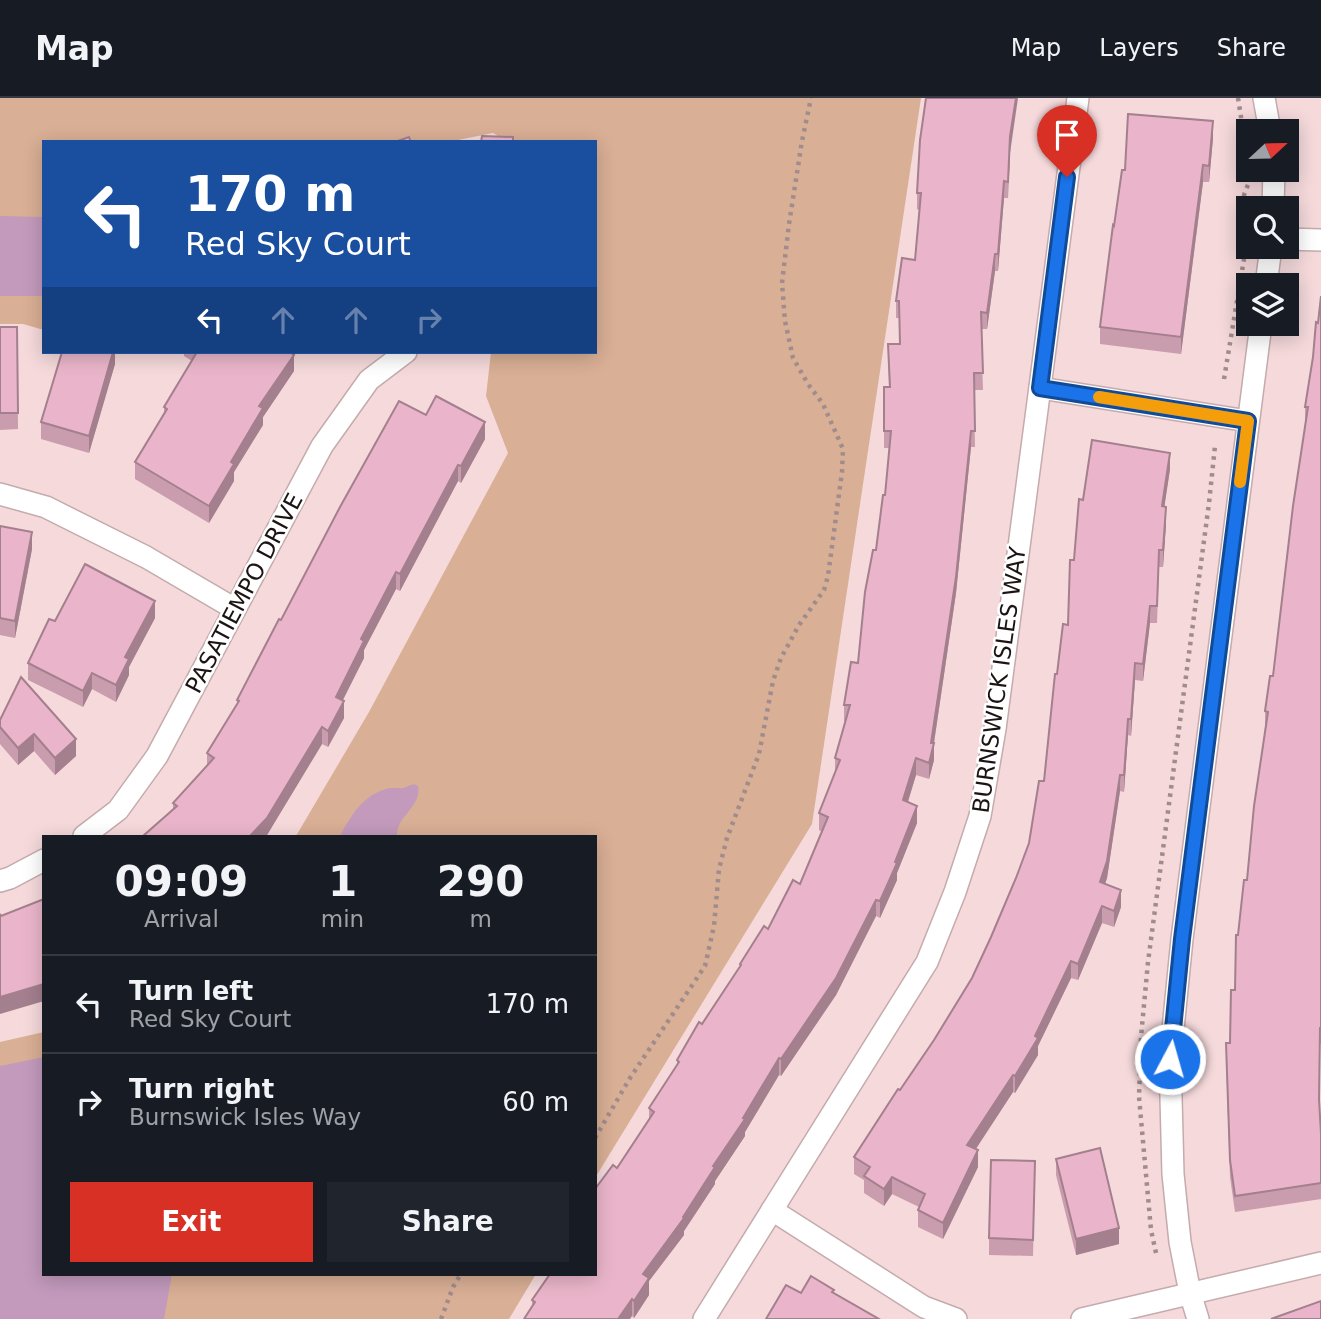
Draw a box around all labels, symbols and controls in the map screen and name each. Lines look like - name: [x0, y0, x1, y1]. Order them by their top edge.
- text: Map: [35, 29, 114, 68]
- text: Map: [1011, 34, 1061, 62]
- text: Layers: [1099, 34, 1179, 62]
- text: Share: [1217, 34, 1286, 62]
- pin: [1037, 105, 1097, 177]
- icon: arrive: [1048, 116, 1086, 154]
- north arrow: [1236, 119, 1298, 182]
- map controls: [1236, 119, 1299, 336]
- text: 170 m: [185, 166, 355, 223]
- icon: left: [70, 168, 161, 259]
- button: search: [1236, 196, 1299, 259]
- text: Red Sky Court: [185, 225, 411, 263]
- button: layers: [1236, 273, 1299, 336]
- icon: left: [191, 301, 229, 339]
- icon: ahead: [264, 301, 302, 339]
- icon: ahead: [337, 301, 375, 339]
- icon: right: [410, 301, 448, 339]
- street label: PASATIEMPO DRIVE: [180, 489, 308, 697]
- street label: BURNSWICK ISLES WAY: [967, 544, 1031, 815]
- text: 09:09: [115, 857, 248, 906]
- text: 1: [328, 857, 357, 906]
- text: 290: [437, 857, 524, 906]
- text: Arrival: [144, 906, 219, 932]
- text: min: [321, 906, 364, 932]
- text: m: [469, 906, 492, 932]
- text: Turn left: [129, 976, 253, 1006]
- icon: left: [70, 985, 108, 1023]
- text: 170 m: [486, 989, 569, 1019]
- text: Red Sky Court: [129, 1006, 291, 1032]
- position arrow: [1133, 1022, 1207, 1096]
- text: Turn right: [129, 1074, 274, 1104]
- icon: right: [70, 1083, 108, 1121]
- text: 60 m: [502, 1087, 569, 1117]
- text: Burnswick Isles Way: [129, 1104, 361, 1130]
- button: Exit: [70, 1182, 313, 1262]
- button: Share: [327, 1182, 569, 1262]

